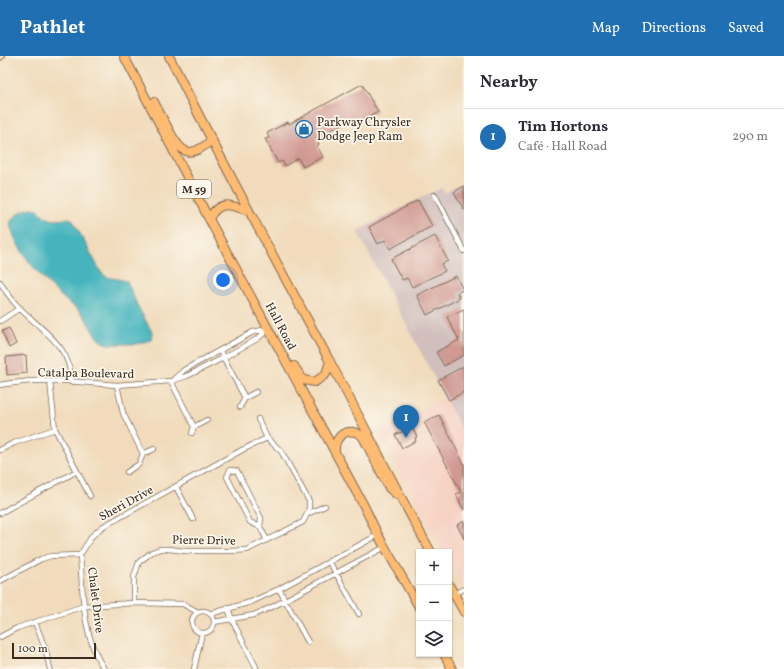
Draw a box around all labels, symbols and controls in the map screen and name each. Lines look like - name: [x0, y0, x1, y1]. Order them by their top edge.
- text: Pathlet: [20, 15, 85, 41]
- text: Map: [592, 19, 620, 38]
- text: Directions: [642, 19, 706, 38]
- text: Saved: [728, 19, 764, 38]
- text: Nearby: [480, 71, 538, 94]
- place label: Parkway Chrysler Dodge Jeep Ram: [317, 115, 411, 145]
- text: Tim Hortons: [518, 117, 608, 138]
- shop icon: Parkway Chrysler Dodge Jeep Ram: [294, 119, 314, 139]
- text: 1: [490, 128, 496, 146]
- text: 290 m: [732, 128, 768, 146]
- text: Café · Hall Road: [518, 138, 607, 156]
- road number: M 59: [177, 180, 211, 198]
- your location: [213, 270, 233, 290]
- street label: Hall Road: [261, 300, 299, 353]
- street label: Catalpa Boulevard: [38, 365, 135, 383]
- pin: 1: [393, 405, 419, 438]
- street label: Sheri Drive: [96, 482, 157, 525]
- street label: Pierre Drive: [172, 532, 236, 550]
- map controls: [416, 549, 452, 657]
- button: +: [416, 549, 452, 585]
- street label: Chalet Drive: [83, 566, 107, 634]
- button: −: [416, 585, 452, 621]
- button: layers: [416, 621, 452, 657]
- scale bar: [12, 641, 96, 660]
- text: 100 m: [18, 642, 48, 657]

